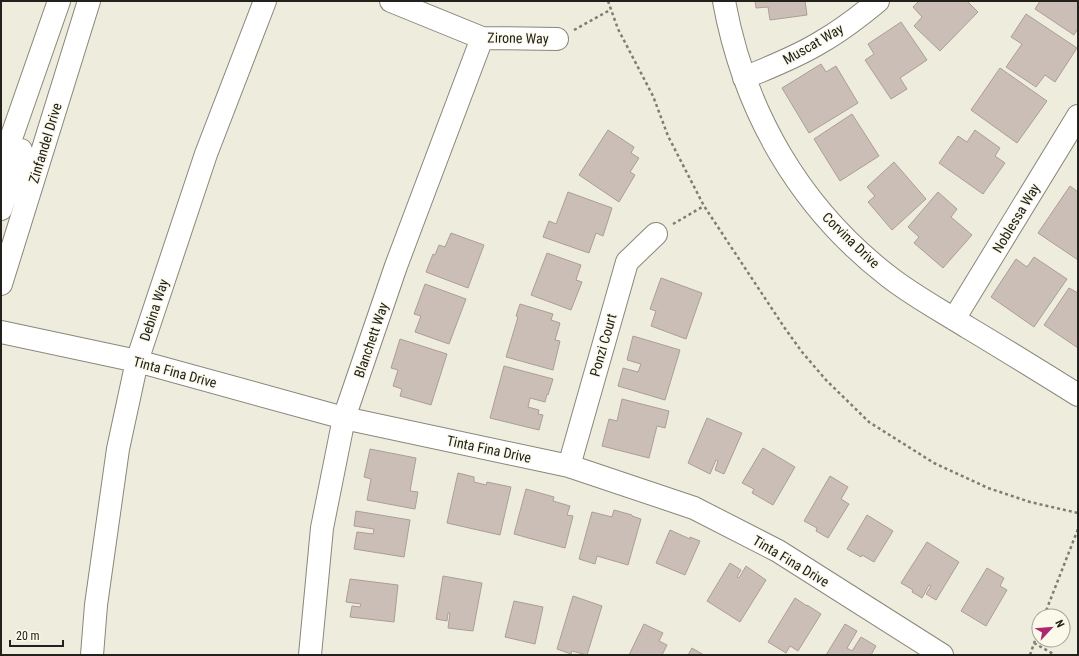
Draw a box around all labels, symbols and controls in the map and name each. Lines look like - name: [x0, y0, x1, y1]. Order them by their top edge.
- street label: Muscat Way: [780, 20, 846, 68]
- street label: Zirone Way: [487, 29, 549, 47]
- street label: Zinfandel Drive: [25, 101, 65, 185]
- street label: Noblessa Way: [989, 180, 1043, 256]
- street label: Corvina Drive: [819, 209, 883, 271]
- street label: Debina Way: [136, 277, 172, 343]
- street label: Blanchett Way: [351, 300, 391, 380]
- street label: Ponzi Court: [586, 312, 620, 378]
- street label: Tinta Fina Drive: [131, 353, 219, 391]
- street label: Tinta Fina Drive: [445, 432, 533, 466]
- street label: Tinta Fina Drive: [750, 532, 832, 590]
- north arrow: [1031, 608, 1071, 648]
- text: N: [1052, 618, 1067, 630]
- scale bar: [10, 622, 63, 648]
- text: 20 m: [16, 629, 40, 643]

